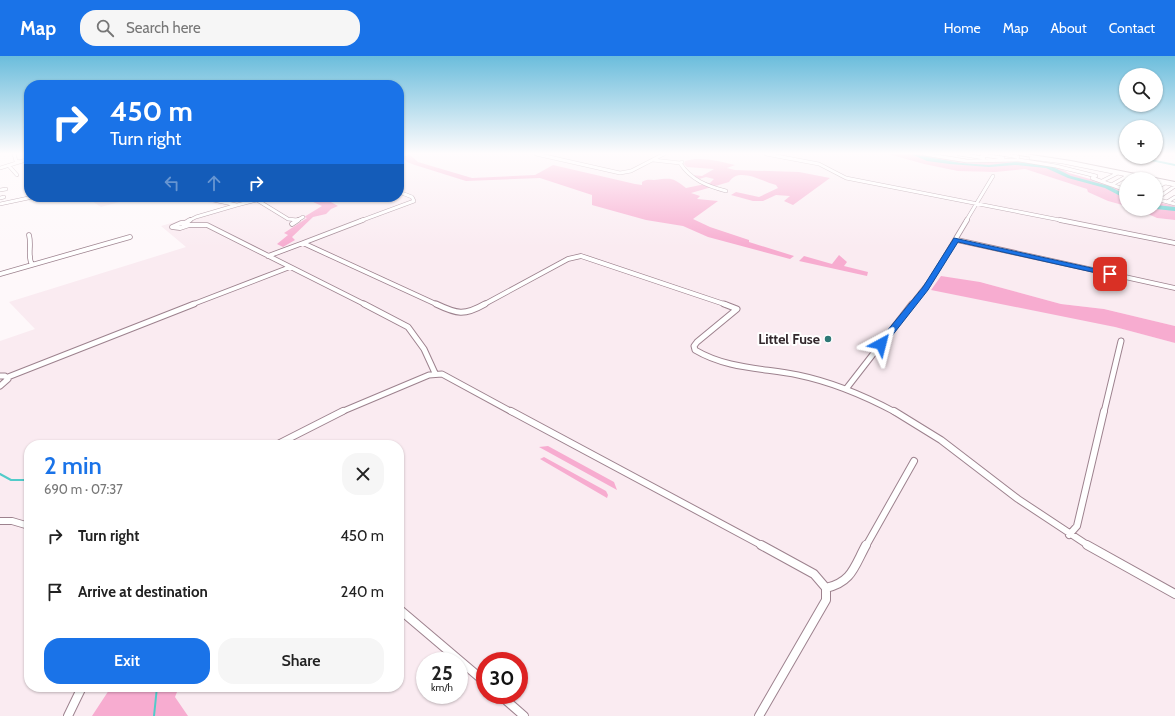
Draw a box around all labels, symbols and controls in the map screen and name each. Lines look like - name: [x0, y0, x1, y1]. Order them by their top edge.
- search box: [80, 10, 360, 46]
- text: Map: [20, 17, 56, 40]
- icon: search: [94, 17, 116, 39]
- text: Search here: [126, 19, 201, 37]
- text: Home: [944, 19, 981, 37]
- text: Map: [1003, 19, 1028, 37]
- text: About: [1050, 19, 1087, 37]
- text: Contact: [1109, 19, 1155, 37]
- map controls: [1119, 68, 1163, 216]
- button: search: [1119, 68, 1163, 112]
- text: 450 m: [110, 94, 193, 128]
- icon: right: [44, 96, 96, 148]
- button: +: [1119, 120, 1163, 164]
- text: Turn right: [110, 128, 181, 150]
- icon: left: [161, 172, 183, 194]
- icon: ahead: [203, 172, 225, 194]
- icon: right: [245, 172, 267, 194]
- button: −: [1119, 172, 1163, 216]
- pin: [1093, 257, 1127, 291]
- icon: arrive: [1099, 263, 1121, 285]
- position arrow: [860, 323, 902, 365]
- place label: Littel Fuse: [758, 330, 820, 348]
- marker: Littel Fuse: [823, 334, 833, 344]
- text: 2 min: [44, 451, 102, 480]
- button: close: [342, 453, 384, 495]
- text: 690 m · 07:37: [44, 481, 123, 497]
- icon: right: [44, 525, 66, 547]
- text: Turn right: [78, 527, 139, 545]
- text: 450 m: [340, 527, 384, 545]
- icon: arrive: [44, 581, 66, 603]
- text: Arrive at destination: [78, 583, 208, 601]
- text: 240 m: [340, 583, 384, 601]
- button: Exit: [44, 638, 210, 684]
- button: Share: [218, 638, 384, 684]
- speed limit sign: 30: [476, 652, 528, 704]
- text: 25: [431, 661, 453, 685]
- text: km/h: [431, 681, 453, 694]

